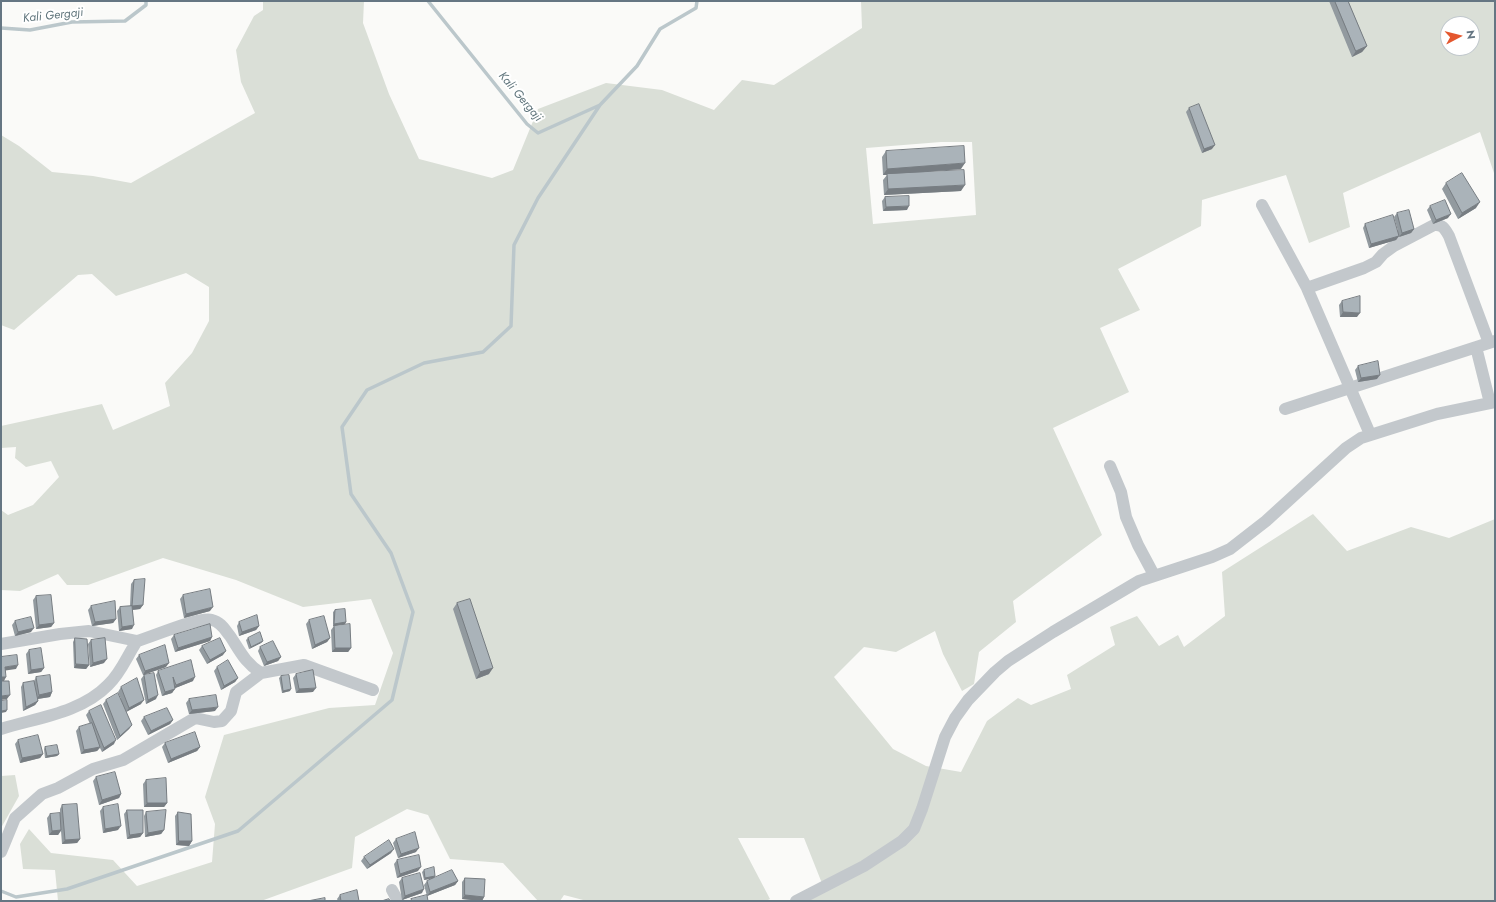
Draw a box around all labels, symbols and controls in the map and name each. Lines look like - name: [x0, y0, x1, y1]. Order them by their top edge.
- water label: Kali Gergaji: [22, 6, 84, 26]
- north arrow: [1440, 16, 1480, 56]
- text: N: [1462, 29, 1479, 40]
- water label: Kali Gergaji: [495, 69, 545, 125]

